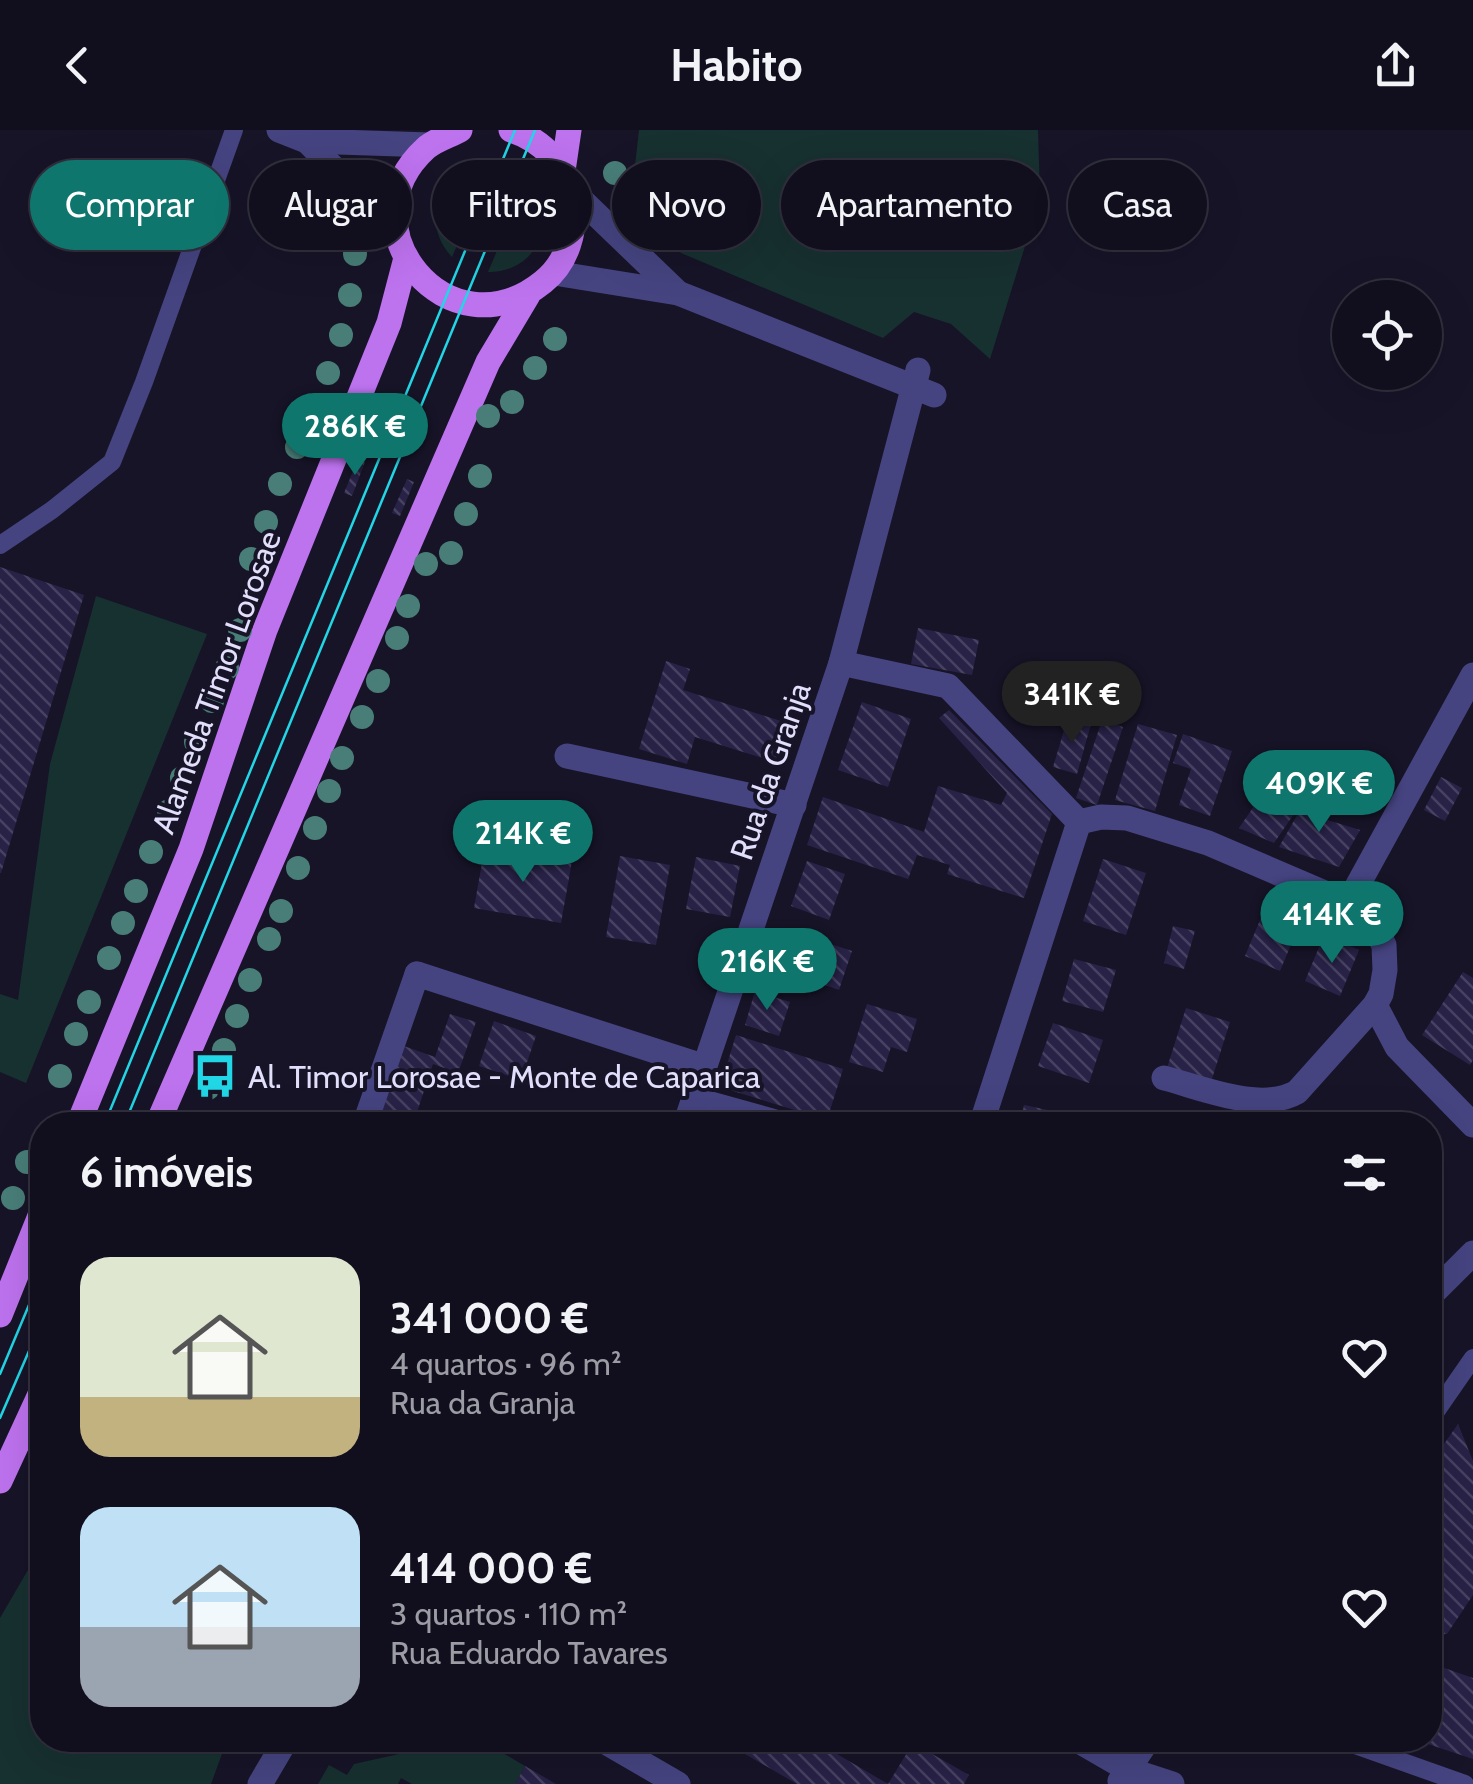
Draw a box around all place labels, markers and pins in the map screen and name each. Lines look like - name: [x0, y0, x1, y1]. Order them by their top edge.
- pin: 286K €: [274, 393, 436, 478]
- pin: 341K €: [991, 661, 1153, 746]
- pin: 409K €: [1238, 750, 1400, 835]
- pin: 214K €: [442, 800, 604, 885]
- pin: 414K €: [1251, 881, 1413, 966]
- pin: 216K €: [686, 928, 848, 1013]
- bus stop icon: Al. Timor Lorosae - Monte de Caparica: [191, 1052, 239, 1100]
- place label: Al. Timor Lorosae - Monte de Caparica: [248, 1057, 761, 1096]

